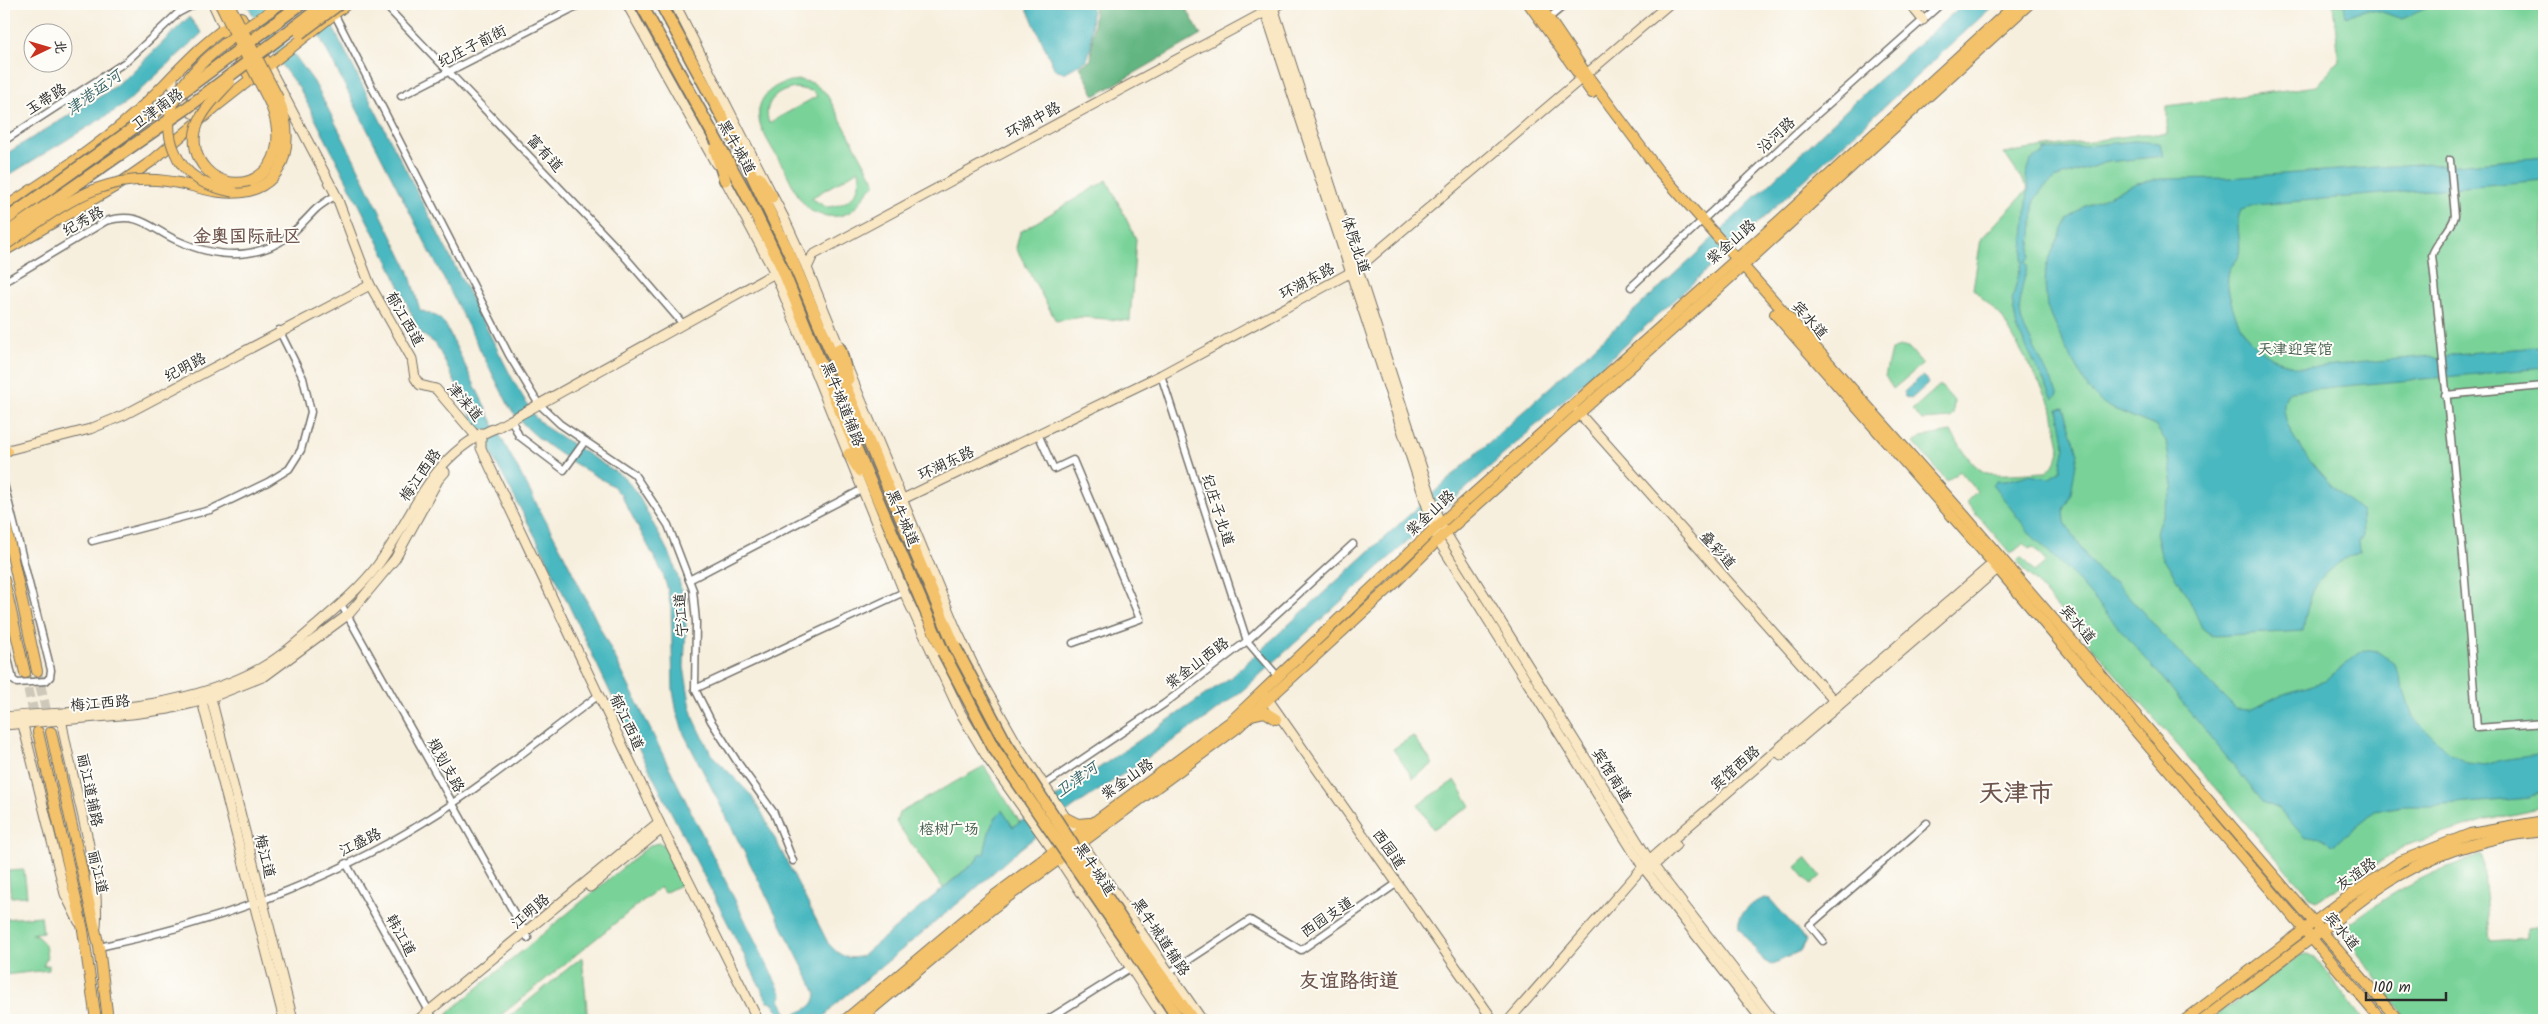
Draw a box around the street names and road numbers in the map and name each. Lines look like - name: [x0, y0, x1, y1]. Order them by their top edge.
- street label: 纪庄子前街: [434, 19, 511, 75]
- street label: 玉带路: [21, 78, 72, 122]
- street label: 卫津南路: [126, 82, 189, 137]
- street label: 环湖中路: [1001, 96, 1066, 146]
- street label: 沿河路: [1752, 112, 1801, 160]
- street label: 黑牛城道: [711, 115, 761, 180]
- street label: 富有道: [520, 129, 568, 178]
- street label: 纪秀路: [58, 200, 109, 243]
- street label: 体院北道: [1334, 213, 1376, 278]
- street label: 紫金山路: [1701, 214, 1762, 271]
- street label: 环湖东路: [1275, 257, 1340, 307]
- street label: 郁江西道: [379, 288, 430, 351]
- street label: 宾水道: [1785, 296, 1833, 345]
- street label: 纪明路: [160, 347, 211, 389]
- street label: 黑牛城道辅路: [814, 358, 870, 451]
- street label: 津涞道: [440, 378, 488, 428]
- street label: 环湖东路: [914, 440, 979, 487]
- street label: 梅江西路: [394, 444, 448, 507]
- street label: 纪庄子北道: [1194, 471, 1240, 550]
- street label: 紫金山路: [1401, 484, 1461, 543]
- street label: 黑牛城道: [879, 486, 925, 551]
- street label: 叠彩道: [1693, 526, 1741, 575]
- street label: 宁江道: [668, 592, 696, 638]
- street label: 宾水道: [2053, 600, 2101, 650]
- street label: 紫金山西路: [1160, 632, 1235, 696]
- street label: 梅江西路: [69, 689, 131, 719]
- street label: 郁江西道: [603, 690, 650, 755]
- street label: 规划支路: [420, 733, 470, 798]
- street label: 宾馆西路: [1705, 740, 1766, 797]
- street label: 宾馆南道: [1585, 744, 1637, 807]
- street label: 丽江道辅路: [69, 751, 109, 829]
- street label: 紫金山路: [1096, 753, 1159, 807]
- street label: 江盛路: [335, 822, 386, 864]
- street label: 西园道: [1365, 824, 1411, 875]
- street label: 梅江道: [247, 831, 281, 881]
- street label: 黑牛城道: [1067, 838, 1121, 901]
- street label: 丽江道: [80, 848, 114, 897]
- street label: 友谊路: [2331, 852, 2382, 898]
- street label: 江明路: [506, 888, 556, 935]
- street label: 西园支道: [1296, 891, 1359, 945]
- street label: 黑牛城道辅路: [1125, 894, 1195, 982]
- street label: 宾水道: [2318, 907, 2365, 957]
- street label: 韩江道: [379, 910, 422, 961]

